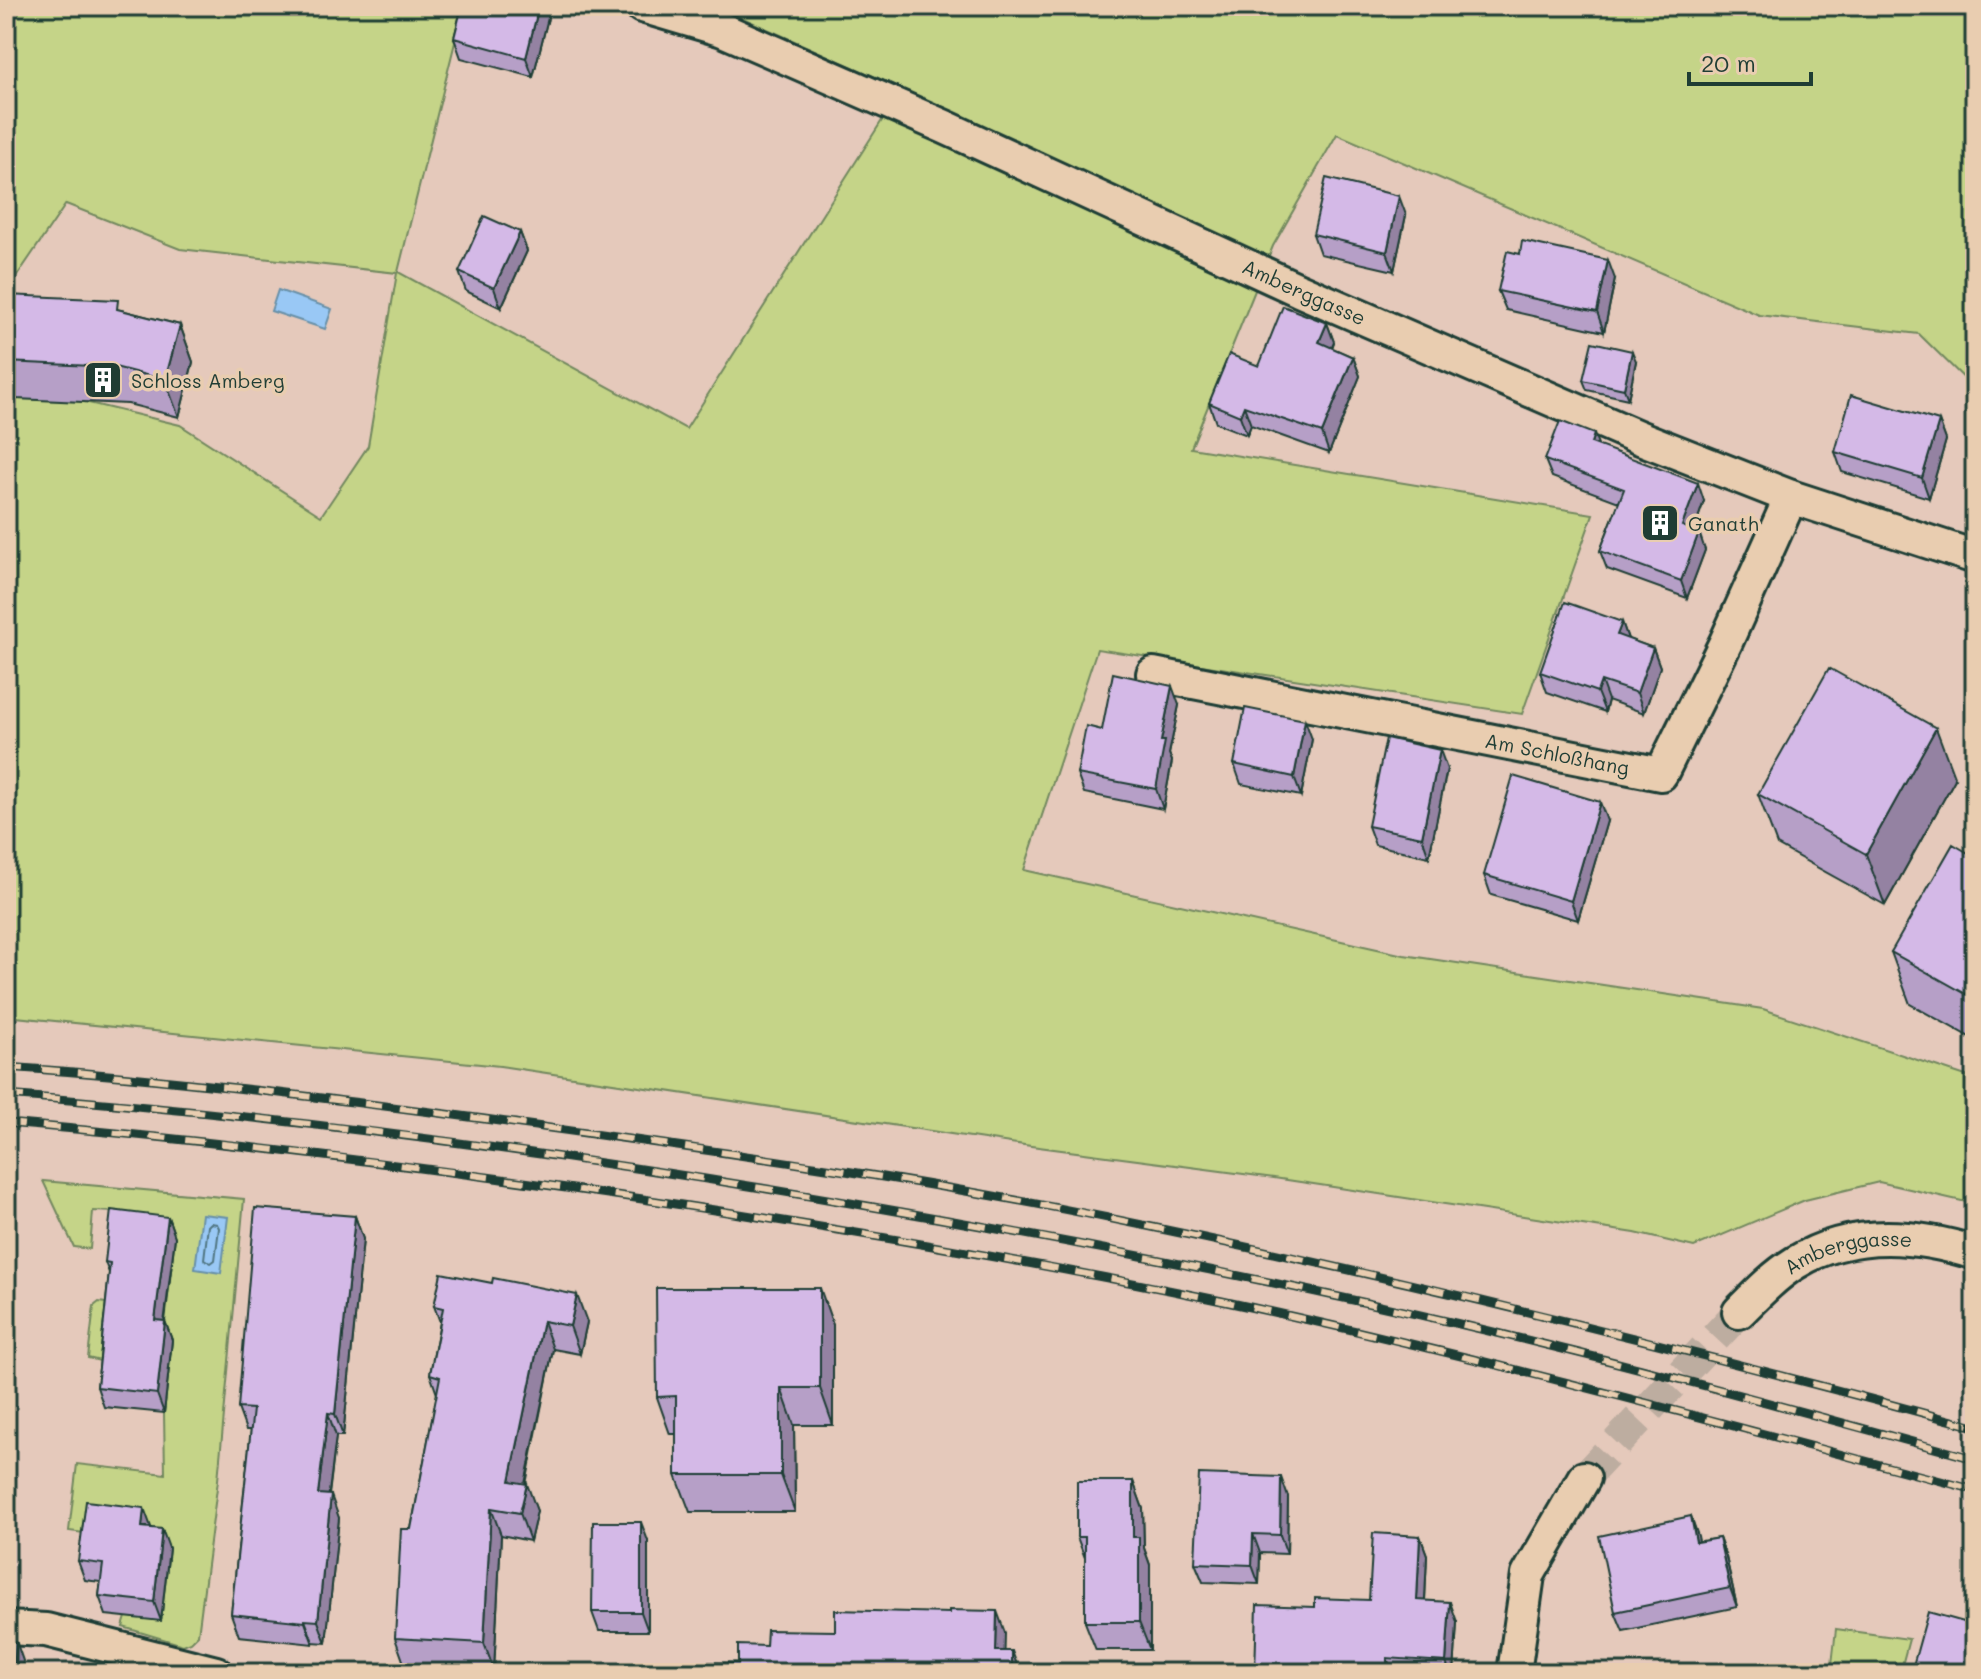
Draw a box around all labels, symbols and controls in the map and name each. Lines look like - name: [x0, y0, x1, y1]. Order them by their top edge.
- scale bar: [1689, 36, 1811, 86]
- text: 20 m: [1701, 47, 1756, 78]
- street label: Amberggasse: [1238, 253, 1370, 330]
- building icon: Schloss Amberg: [82, 359, 124, 401]
- place label: Schloss Amberg: [131, 367, 285, 393]
- building icon: Ganath: [1639, 502, 1681, 544]
- place label: Ganath: [1688, 510, 1759, 536]
- street label: Am Schloßhang: [1483, 727, 1632, 780]
- street label: Amberggasse: [1779, 1225, 1913, 1280]

